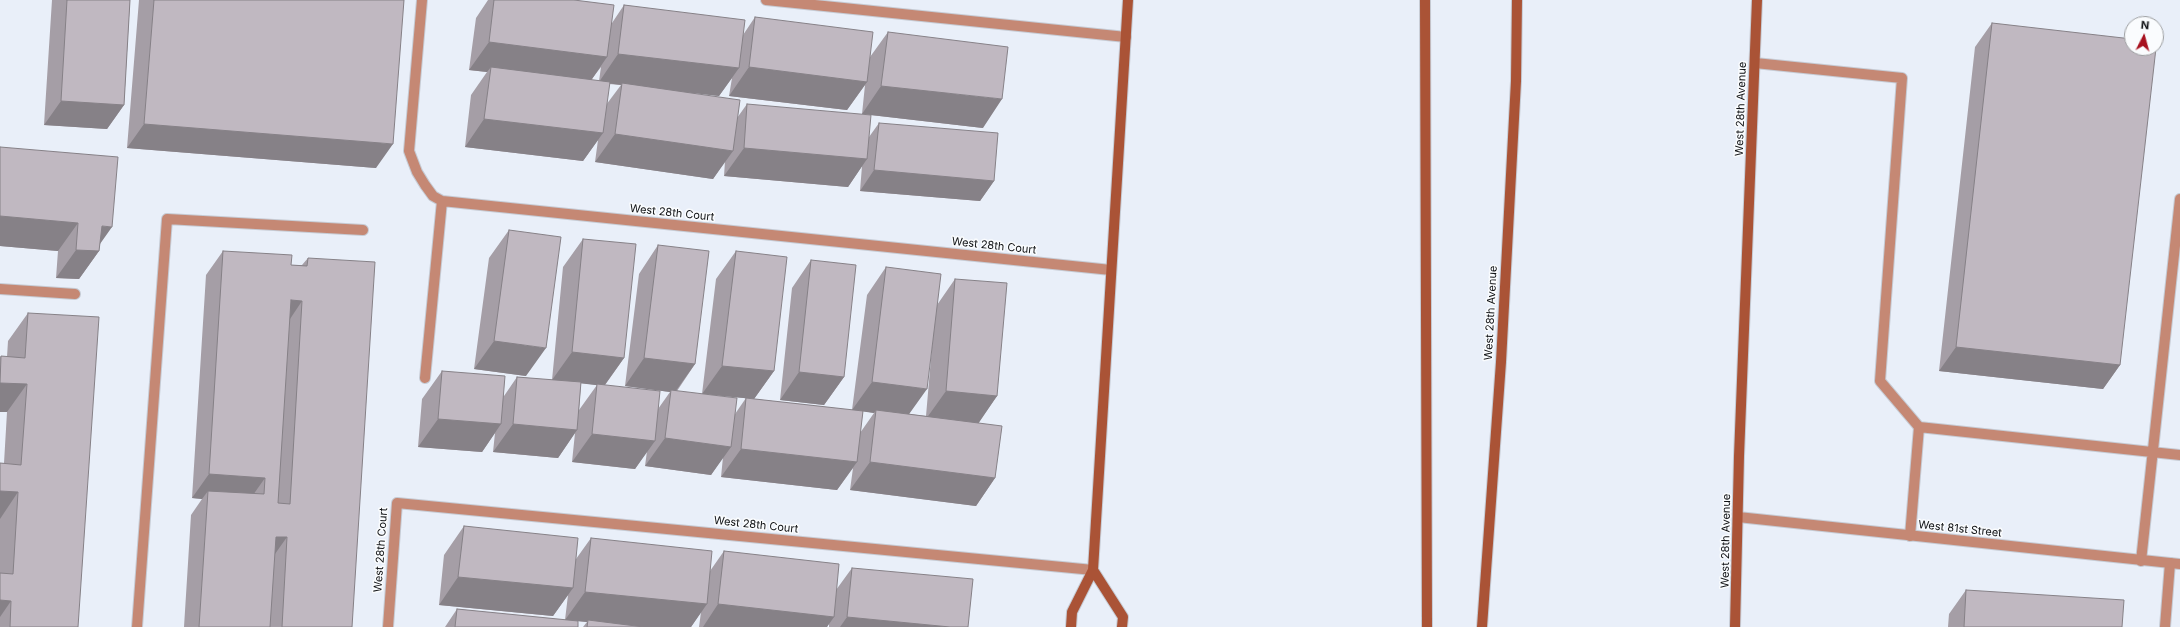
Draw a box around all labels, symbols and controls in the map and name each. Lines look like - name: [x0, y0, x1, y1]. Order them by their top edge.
- north arrow: [2124, 16, 2164, 56]
- text: N: [2140, 18, 2150, 32]
- street label: West 28th Avenue: [1733, 62, 1749, 156]
- street label: West 28th Court: [629, 202, 715, 224]
- street label: West 28th Court: [951, 235, 1037, 257]
- street label: West 28th Avenue: [1482, 265, 1500, 361]
- street label: West 28th Avenue: [1719, 494, 1733, 588]
- street label: West 28th Court: [371, 507, 391, 593]
- street label: West 28th Court: [713, 514, 799, 536]
- street label: West 81st Street: [1918, 518, 2002, 540]

